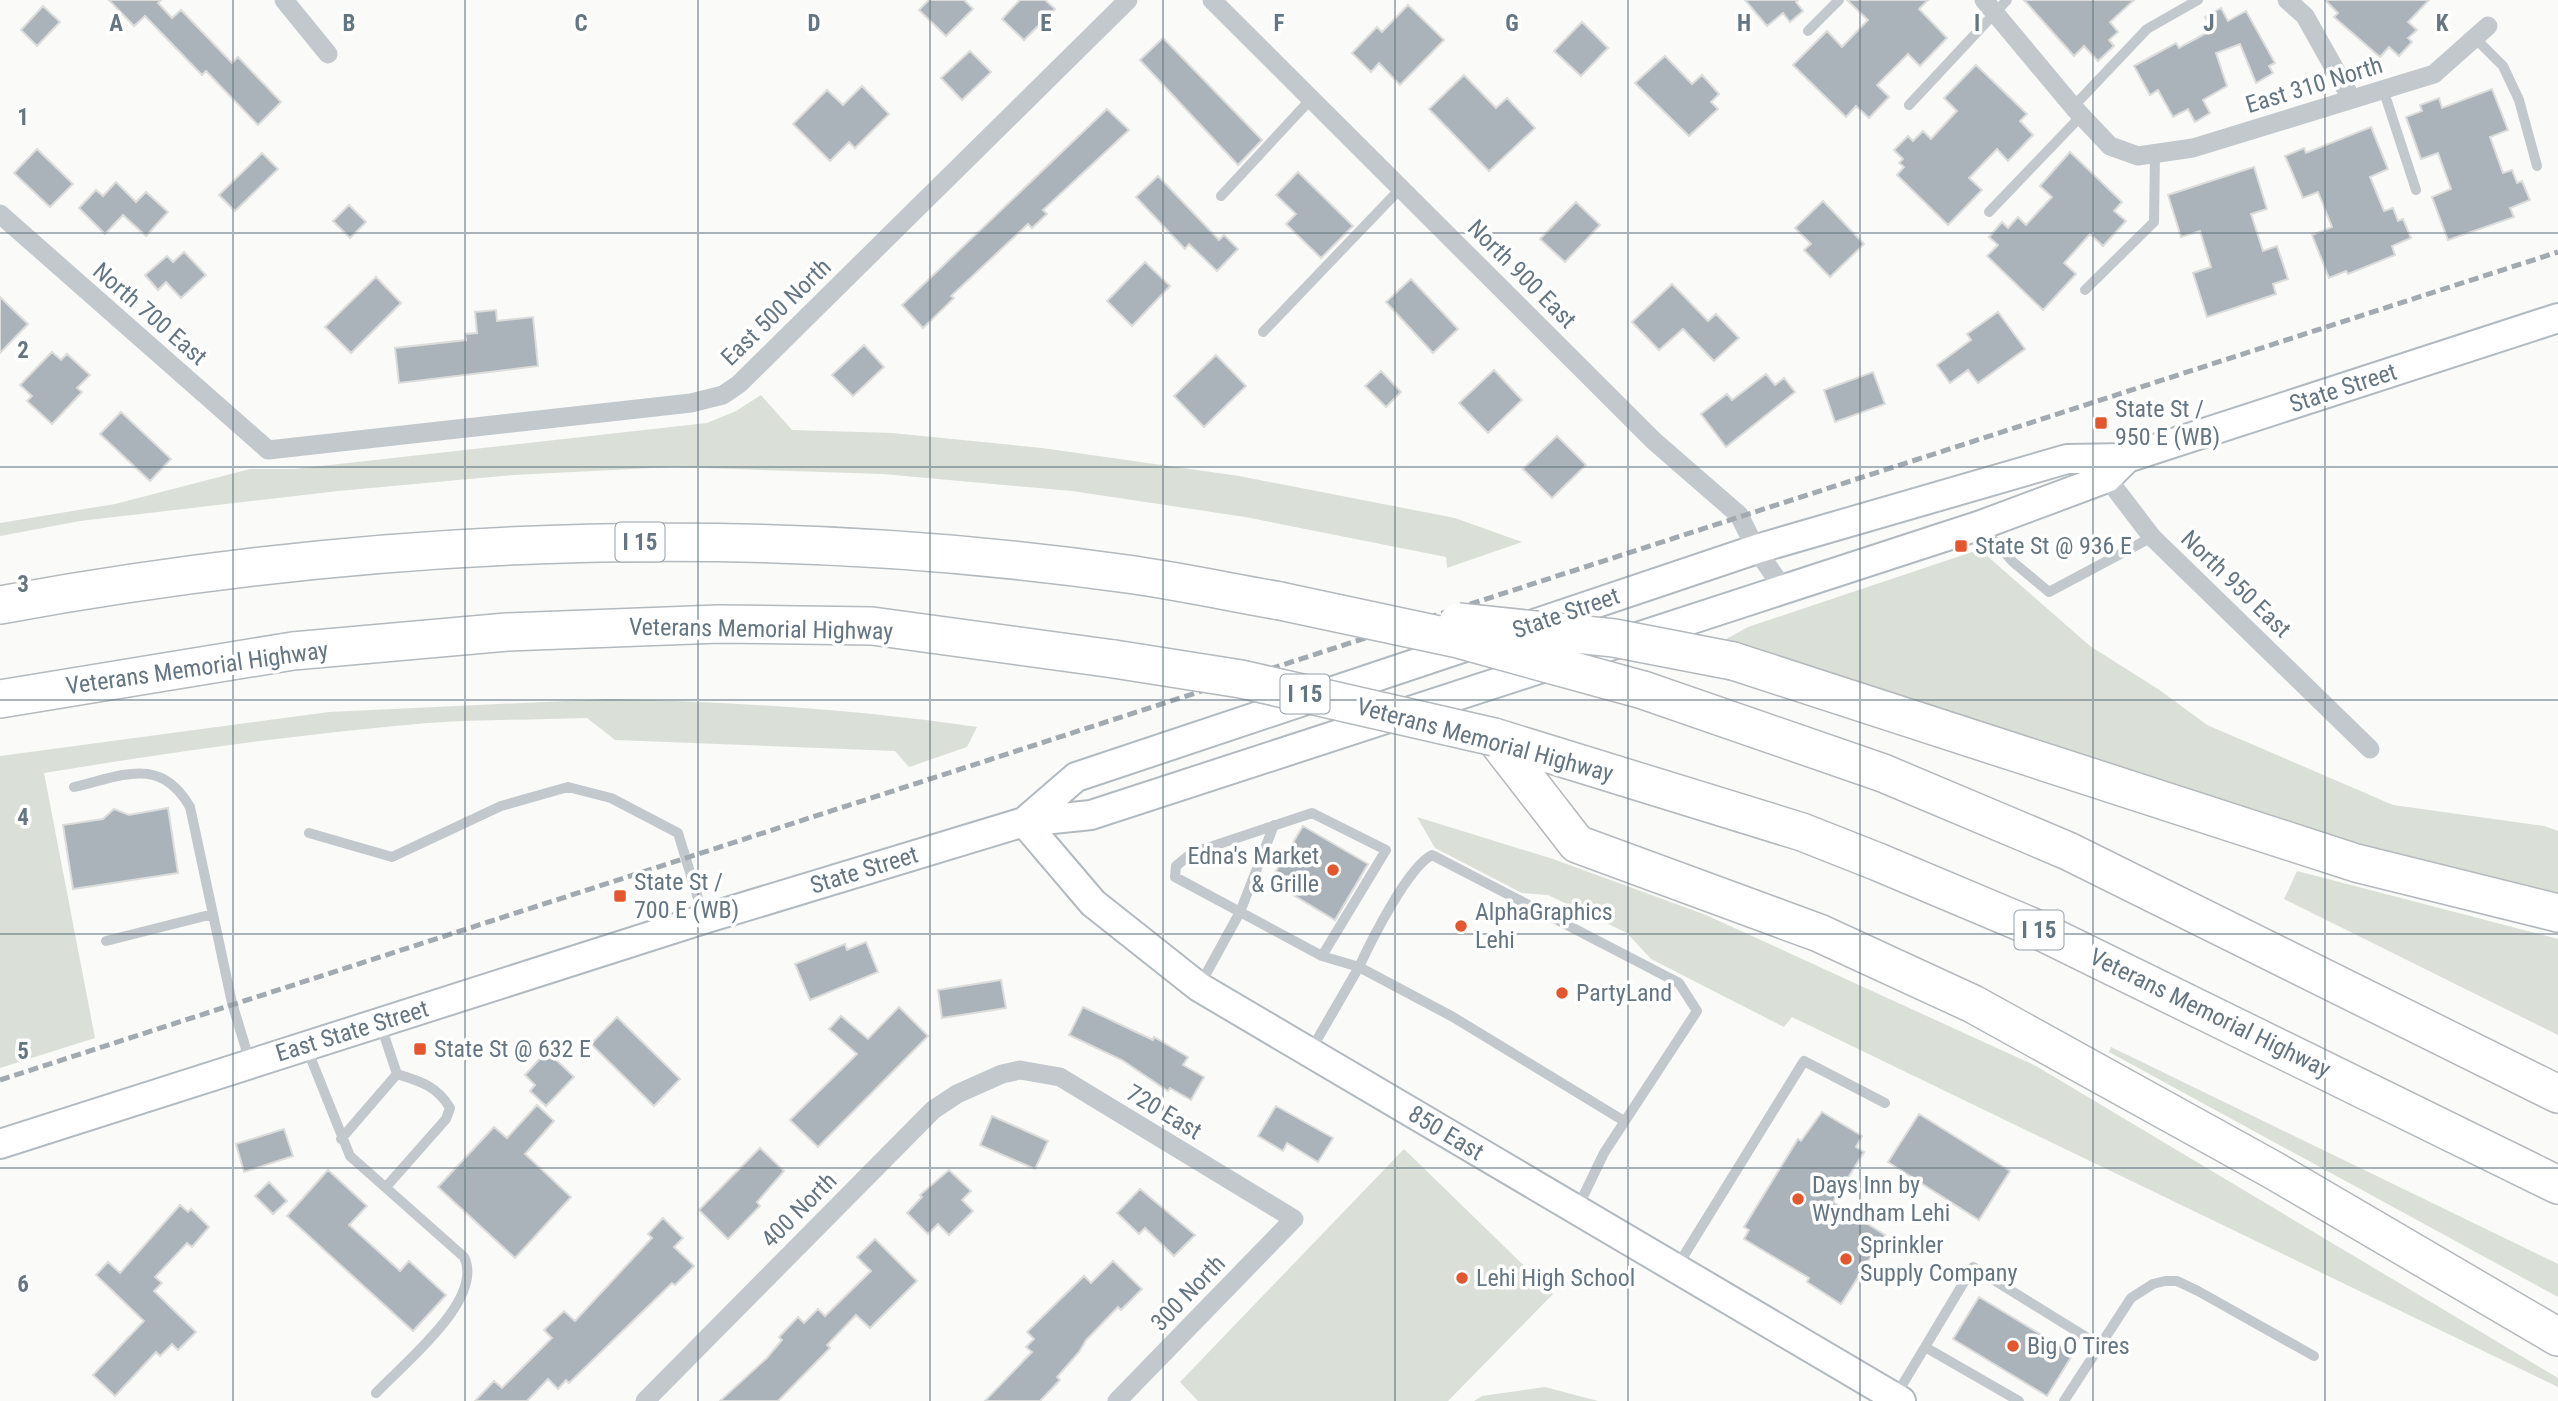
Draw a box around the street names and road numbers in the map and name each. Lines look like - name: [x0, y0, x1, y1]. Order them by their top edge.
- street label: East 310 North: [2242, 51, 2386, 119]
- street label: North 900 East: [1462, 214, 1582, 334]
- street label: East 500 North: [715, 253, 837, 371]
- street label: North 700 East: [87, 257, 213, 371]
- street label: State Street: [2286, 358, 2400, 418]
- road number: I 15: [616, 522, 664, 562]
- street label: North 950 East: [2175, 525, 2297, 643]
- street label: State Street: [1509, 582, 1623, 644]
- street label: Veterans Memorial Highway: [629, 613, 893, 645]
- street label: Veterans Memorial Highway: [64, 636, 330, 700]
- road number: I 15: [1280, 674, 1330, 714]
- street label: Veterans Memorial Highway: [1354, 692, 1616, 788]
- street label: State Street: [807, 840, 921, 900]
- road number: I 15: [2014, 911, 2064, 950]
- street label: Veterans Memorial Highway: [2085, 942, 2335, 1084]
- street label: East State Street: [272, 994, 432, 1068]
- street label: 720 East: [1121, 1079, 1207, 1145]
- street label: 850 East: [1403, 1100, 1489, 1166]
- street label: 400 North: [756, 1167, 842, 1253]
- street label: 300 North: [1145, 1249, 1231, 1337]

